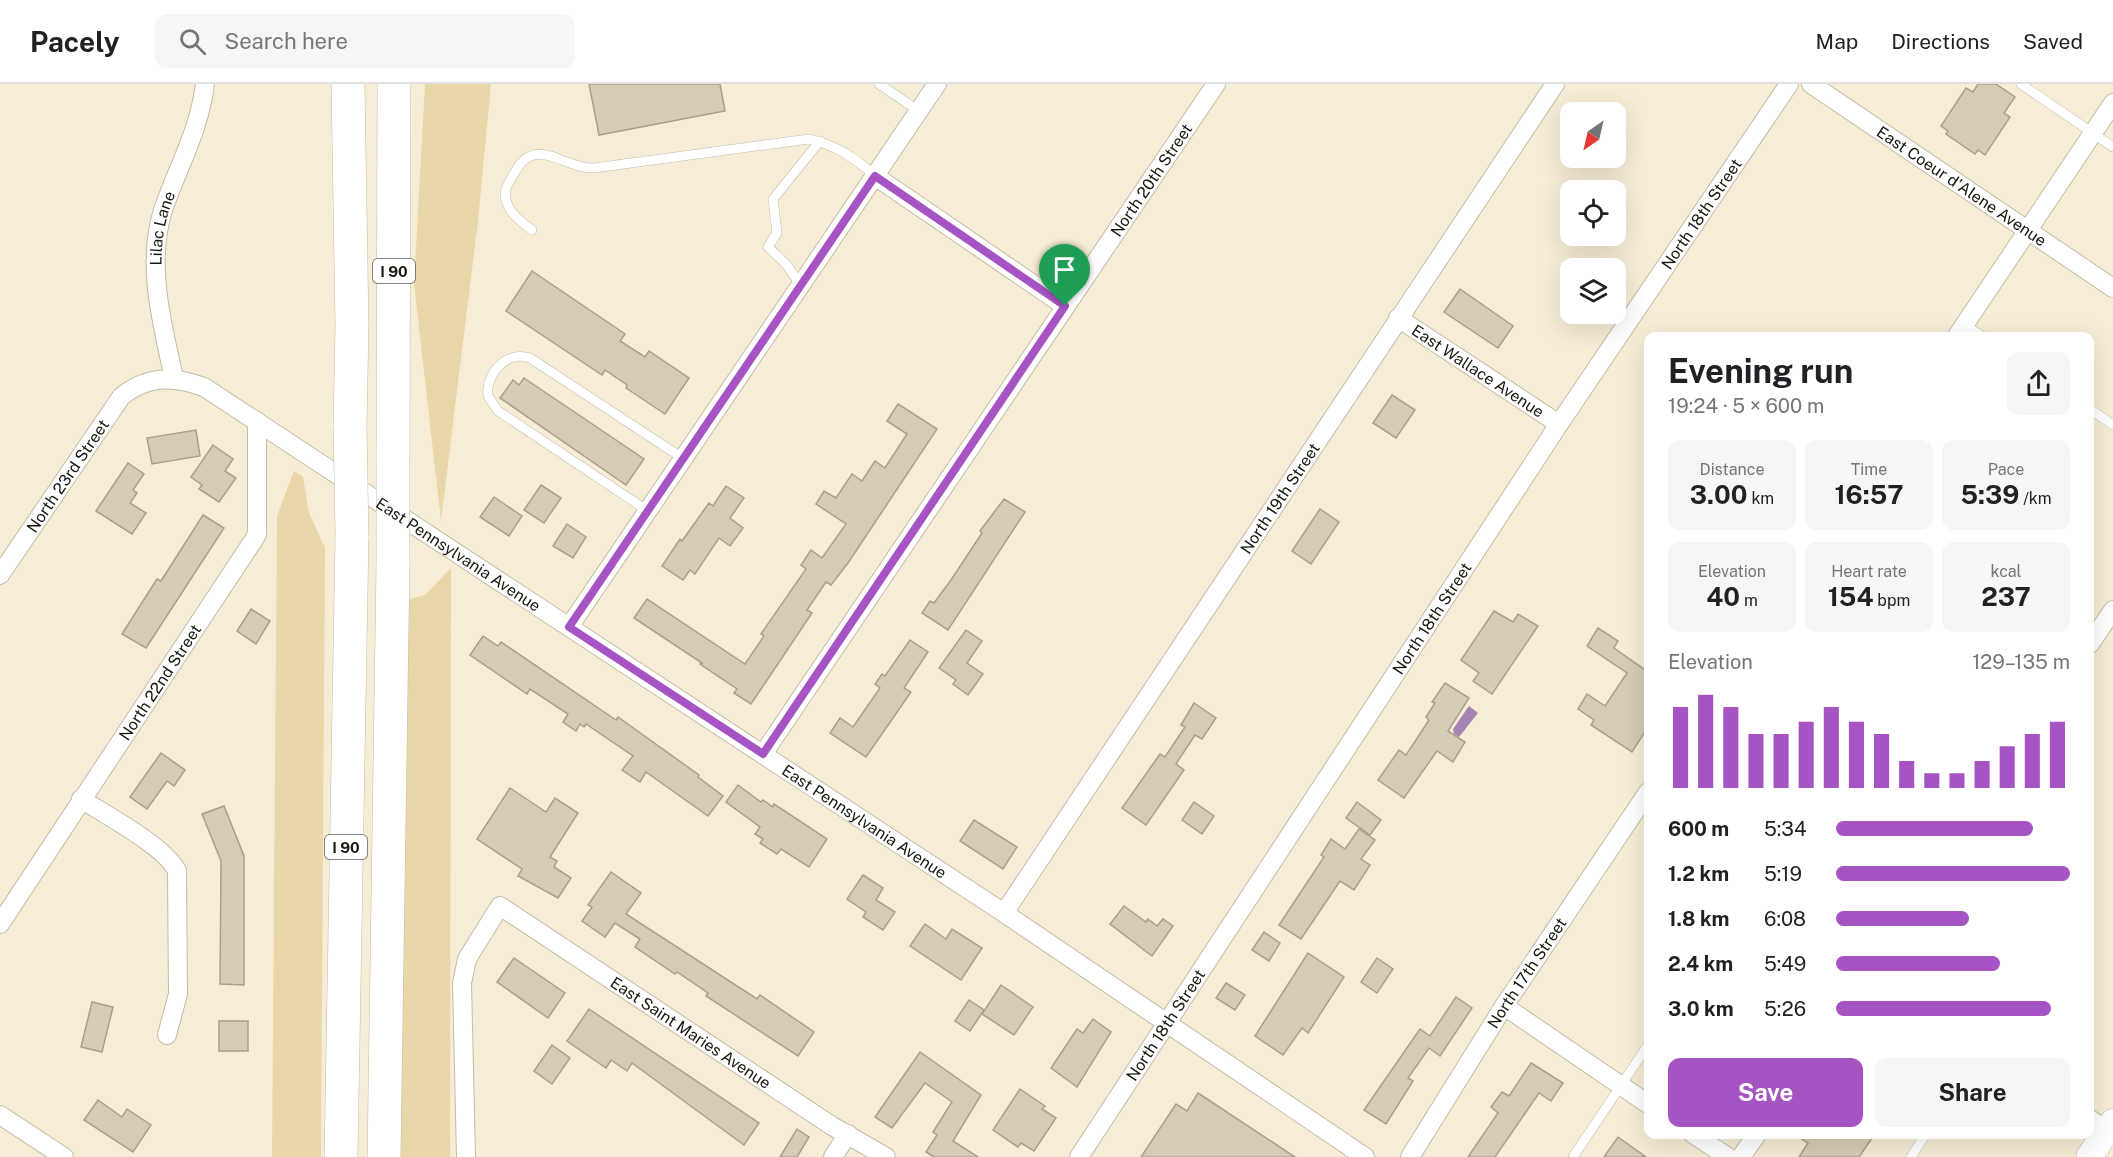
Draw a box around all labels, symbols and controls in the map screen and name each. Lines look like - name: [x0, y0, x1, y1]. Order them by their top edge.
- search box: [155, 14, 575, 68]
- text: Pacely: [30, 25, 119, 58]
- icon: search: [176, 25, 209, 58]
- text: Search here: [224, 28, 348, 54]
- text: Map: [1816, 29, 1858, 54]
- text: Directions: [1891, 29, 1990, 54]
- text: Saved: [2023, 29, 2083, 54]
- north arrow: [1560, 102, 1626, 168]
- map controls: [1560, 102, 1626, 324]
- street label: North 20th Street: [1106, 120, 1196, 240]
- street label: East Coeur d'Alene Avenue: [1873, 122, 2050, 250]
- street label: North 18th Street: [1657, 155, 1745, 273]
- button: locate: [1560, 180, 1626, 246]
- street label: Lilac Lane: [146, 188, 179, 266]
- pin: [1039, 244, 1090, 306]
- icon: arrive: [1048, 253, 1081, 286]
- button: layers: [1560, 258, 1626, 324]
- road number: I 90: [373, 259, 415, 283]
- street label: East Wallace Avenue: [1408, 320, 1548, 421]
- text: Evening run: [1668, 352, 1853, 390]
- button: share: [2007, 352, 2070, 415]
- text: 19:24 · 5 × 600 m: [1668, 394, 1824, 418]
- street label: North 23rd Street: [22, 416, 113, 536]
- street label: North 19th Street: [1236, 439, 1323, 557]
- text: Distance: [1700, 460, 1764, 479]
- text: Time: [1851, 460, 1887, 479]
- text: Pace: [1988, 460, 2024, 479]
- text: 3.00: [1690, 479, 1748, 510]
- text: 16:57: [1834, 479, 1904, 510]
- text: 5:39: [1960, 479, 2019, 510]
- text: km: [1748, 489, 1774, 508]
- text: /km: [2019, 489, 2052, 508]
- street label: East Pennsylvania Avenue: [373, 493, 544, 615]
- street label: North 18th Street: [1388, 559, 1475, 678]
- text: Elevation: [1698, 562, 1766, 581]
- text: Heart rate: [1831, 562, 1907, 581]
- text: kcal: [1991, 562, 2021, 581]
- text: 40: [1706, 581, 1740, 612]
- text: 154: [1828, 581, 1873, 612]
- text: 237: [1981, 581, 2031, 612]
- text: m: [1740, 591, 1758, 610]
- text: bpm: [1873, 591, 1910, 610]
- street label: North 22nd Street: [115, 620, 205, 744]
- text: Elevation: [1668, 650, 1753, 674]
- text: 129–135 m: [1972, 650, 2070, 674]
- street label: East Pennsylvania Avenue: [779, 760, 950, 882]
- text: 600 m: [1668, 817, 1729, 841]
- text: 5:34: [1764, 817, 1806, 841]
- road number: I 90: [325, 835, 367, 859]
- text: 1.2 km: [1668, 862, 1729, 886]
- text: 5:19: [1764, 862, 1802, 886]
- text: 1.8 km: [1668, 907, 1729, 931]
- text: 6:08: [1764, 907, 1806, 931]
- street label: North 17th Street: [1483, 914, 1570, 1032]
- text: 2.4 km: [1668, 952, 1733, 976]
- text: 5:49: [1764, 952, 1806, 976]
- street label: North 18th Street: [1122, 965, 1209, 1084]
- street label: East Saint Maries Avenue: [607, 973, 775, 1092]
- text: 3.0 km: [1668, 997, 1734, 1021]
- text: 5:26: [1764, 997, 1806, 1021]
- button: Save: [1668, 1058, 1863, 1127]
- button: Share: [1875, 1058, 2070, 1127]

